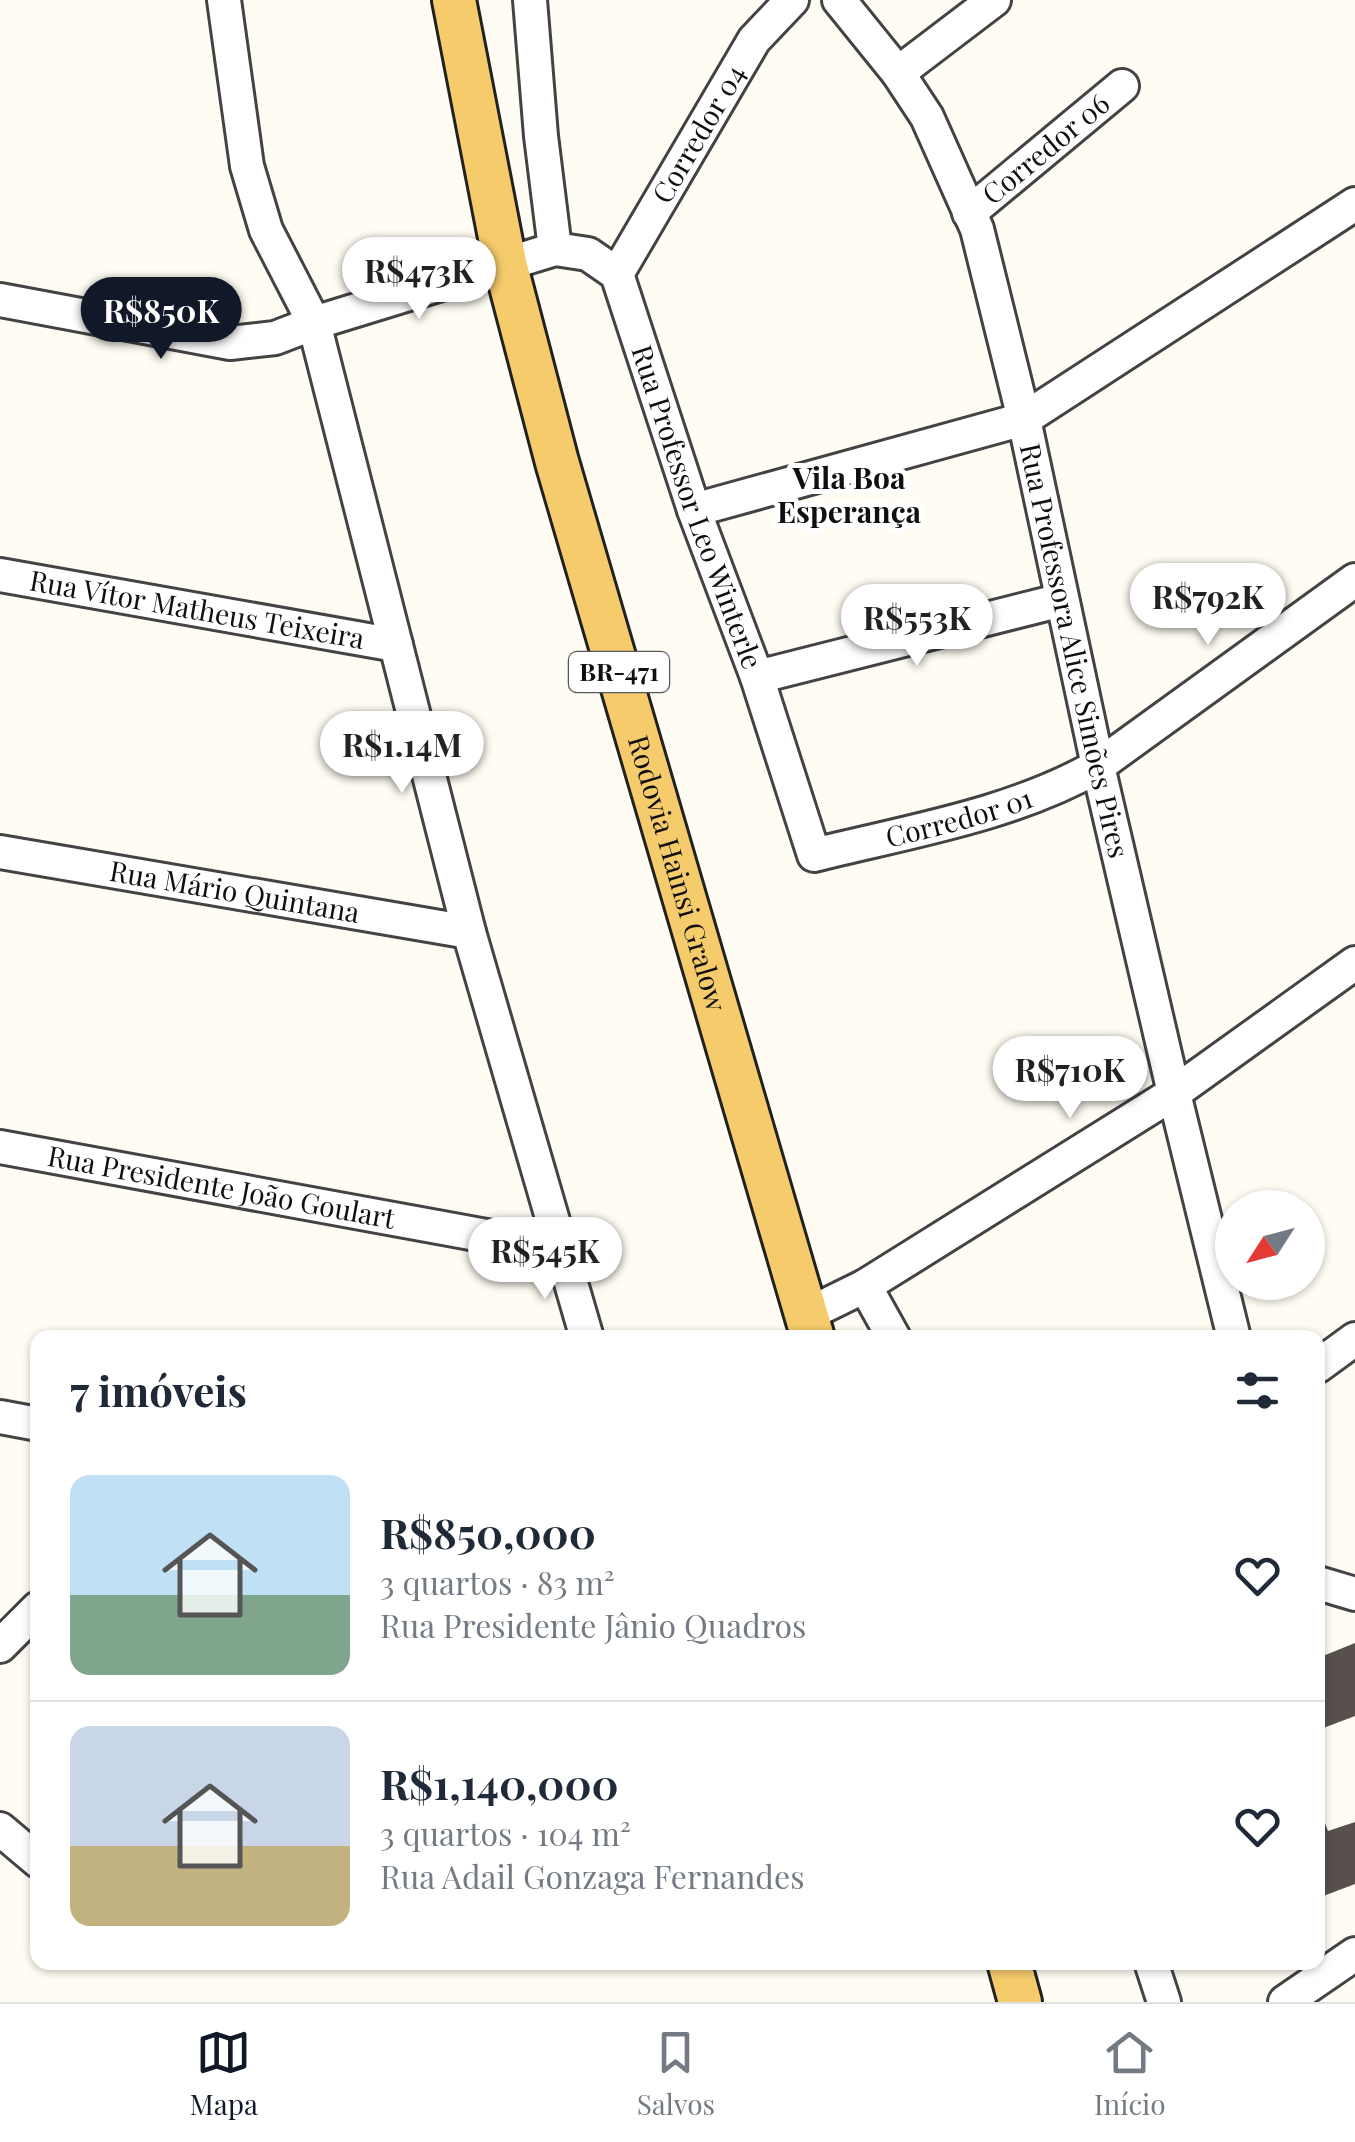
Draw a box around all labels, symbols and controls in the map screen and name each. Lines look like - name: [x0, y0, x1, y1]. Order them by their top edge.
- street label: Corredor 04: [643, 58, 753, 209]
- street label: Corredor 06: [974, 84, 1116, 212]
- pin: R$473K: [338, 237, 500, 322]
- text: R$473K: [364, 248, 474, 291]
- pin: R$850K: [80, 277, 242, 362]
- text: R$850K: [103, 288, 219, 331]
- street label: Rua Professor Leo Winterle: [624, 340, 772, 673]
- street label: Rua Professora Alice Simões Pires: [1013, 440, 1139, 861]
- district label: Vila Boa Esperança: [777, 457, 922, 531]
- street label: Rua Vítor Matheus Teixeira: [27, 561, 368, 656]
- pin: R$792K: [1127, 563, 1289, 648]
- text: R$792K: [1152, 574, 1264, 617]
- pin: R$553K: [836, 584, 998, 669]
- text: R$553K: [863, 595, 971, 638]
- road number: BR-471: [569, 652, 669, 692]
- pin: R$1.14M: [310, 711, 494, 796]
- text: R$1.14M: [342, 722, 462, 765]
- street label: Rodovia Hainsi Gralow: [621, 730, 737, 1016]
- street label: Corredor 01: [882, 778, 1037, 855]
- street label: Rua Mário Quintana: [107, 851, 363, 930]
- pin: R$710K: [989, 1036, 1151, 1121]
- text: R$710K: [1015, 1047, 1125, 1090]
- street label: Rua Presidente João Goulart: [45, 1136, 399, 1236]
- north arrow: [1215, 1190, 1325, 1300]
- map controls: [1215, 1190, 1325, 1300]
- pin: R$545K: [464, 1217, 626, 1302]
- text: R$545K: [490, 1228, 600, 1271]
- text: 7 imóveis: [70, 1362, 247, 1418]
- icon: filters: [1230, 1363, 1285, 1418]
- text: R$850,000: [380, 1504, 596, 1560]
- icon: home: [150, 1515, 270, 1635]
- icon: heart: [1230, 1548, 1285, 1603]
- text: 3 quartos · 83 m²: [380, 1560, 615, 1603]
- text: Rua Presidente Jânio Quadros: [380, 1603, 806, 1646]
- text: R$1,140,000: [380, 1755, 619, 1811]
- icon: home: [150, 1766, 270, 1886]
- icon: heart: [1230, 1799, 1285, 1854]
- text: 3 quartos · 104 m²: [380, 1811, 631, 1854]
- text: Rua Adail Gonzaga Fernandes: [380, 1854, 804, 1897]
- tab: Mapa: [189, 2025, 258, 2122]
- tab: Salvos: [637, 2025, 715, 2122]
- tab: Início: [1094, 2025, 1166, 2122]

